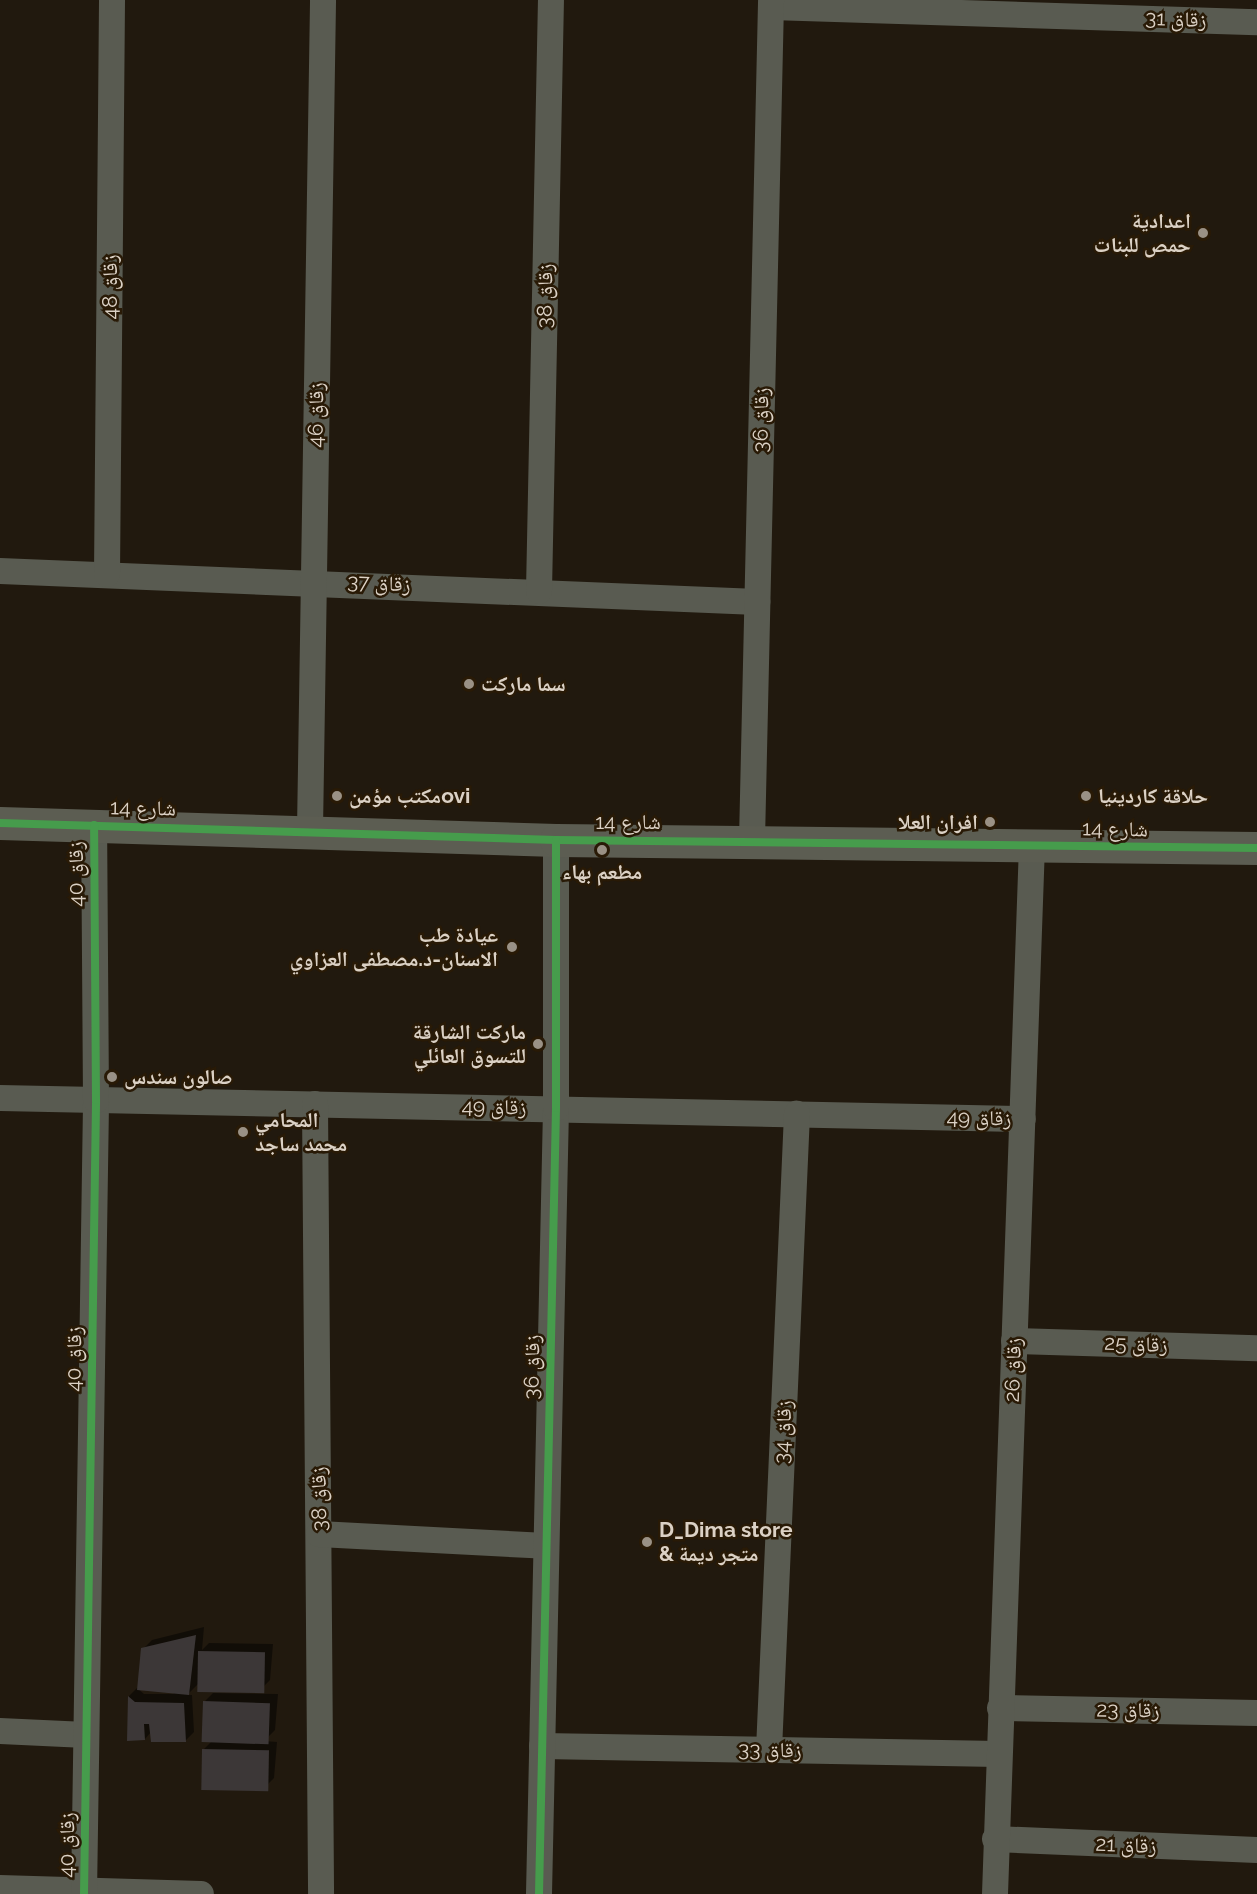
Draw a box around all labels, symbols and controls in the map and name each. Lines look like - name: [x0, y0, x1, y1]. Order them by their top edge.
- street label: زقاق 31: [1145, 5, 1207, 33]
- place label: اعدادية حمص للبنات: [1094, 208, 1191, 258]
- marker: اعدادية حمص للبنات: [1196, 226, 1210, 240]
- street label: زقاق 48: [97, 254, 123, 320]
- street label: زقاق 38: [532, 263, 558, 329]
- street label: زقاق 46: [303, 382, 329, 448]
- street label: زقاق 36: [748, 387, 774, 453]
- street label: زقاق 37: [347, 569, 411, 597]
- place label: سما ماركت: [481, 671, 566, 697]
- marker: سما ماركت: [462, 677, 476, 691]
- place label: مكتب مؤمنovi: [349, 783, 470, 809]
- place label: حلاقة كاردينيا: [1098, 783, 1208, 809]
- marker: مكتب مؤمنovi: [330, 789, 344, 803]
- marker: حلاقة كاردينيا: [1079, 789, 1093, 803]
- street label: شارع 14: [110, 795, 176, 821]
- street label: شارع 14: [595, 809, 661, 835]
- place label: افران العلا: [898, 809, 978, 835]
- marker: افران العلا: [983, 815, 997, 829]
- street label: شارع 14: [1082, 816, 1148, 842]
- street label: زقاق 40: [63, 841, 89, 907]
- marker: مطعم بهاء: [595, 843, 609, 857]
- place label: مطعم بهاء: [562, 859, 642, 885]
- place label: عيادة طب الاسنان-د.مصطفى العزاوي: [290, 922, 498, 972]
- marker: عيادة طب الاسنان-د.مصطفى العزاوي: [503, 938, 521, 956]
- place label: ماركت الشارقة للتسوق العائلي: [413, 1019, 526, 1069]
- marker: ماركت الشارقة للتسوق العائلي: [531, 1037, 545, 1051]
- place label: صالون سندس: [124, 1064, 233, 1090]
- marker: صالون سندس: [105, 1070, 119, 1084]
- street label: زقاق 49: [461, 1094, 527, 1120]
- street label: زقاق 49: [946, 1105, 1012, 1131]
- place label: المحامي محمد ساجد: [255, 1107, 347, 1157]
- marker: المحامي محمد ساجد: [236, 1125, 250, 1139]
- street label: زقاق 40: [61, 1326, 87, 1392]
- street label: زقاق 25: [1104, 1330, 1168, 1358]
- street label: زقاق 36: [519, 1334, 545, 1400]
- street label: زقاق 26: [999, 1337, 1027, 1403]
- street label: زقاق 34: [769, 1399, 797, 1465]
- street label: زقاق 38: [306, 1466, 332, 1532]
- place label: D_Dima store & متجر ديمة: [659, 1517, 793, 1567]
- marker: D_Dima store & متجر ديمة: [640, 1535, 654, 1549]
- street label: زقاق 23: [1096, 1697, 1160, 1723]
- street label: زقاق 33: [738, 1737, 802, 1763]
- street label: زقاق 40: [54, 1812, 80, 1878]
- street label: زقاق 21: [1095, 1831, 1157, 1859]

